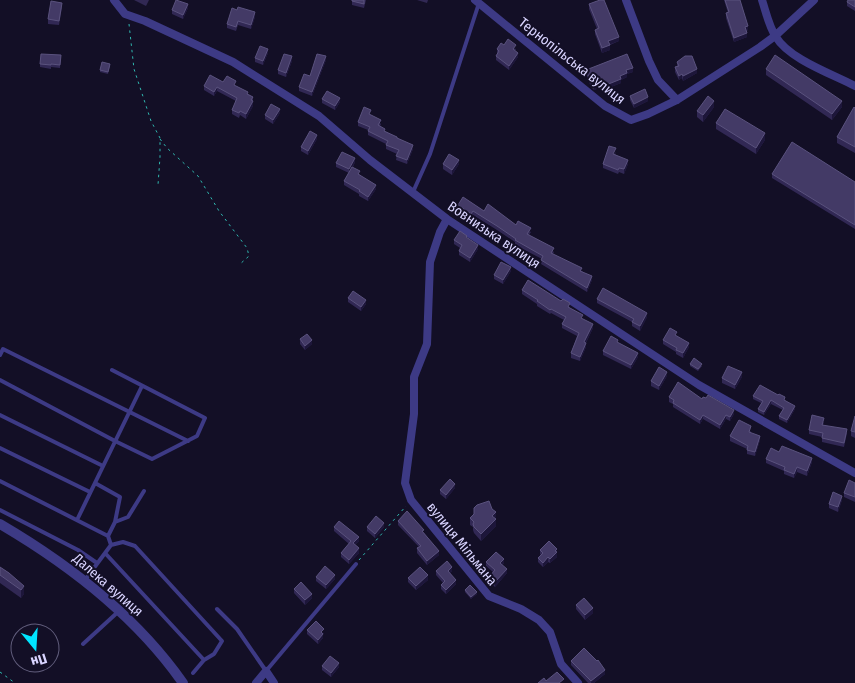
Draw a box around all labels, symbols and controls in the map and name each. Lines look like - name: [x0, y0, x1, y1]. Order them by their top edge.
- street label: Тернопільська вулиця: [515, 14, 629, 108]
- street label: Вовнизька вулиця: [444, 198, 544, 272]
- street label: вулиця Мільмана: [423, 499, 501, 589]
- street label: Далека вулиця: [69, 549, 147, 620]
- north arrow: [10, 623, 60, 673]
- text: Пн: [29, 649, 49, 670]

